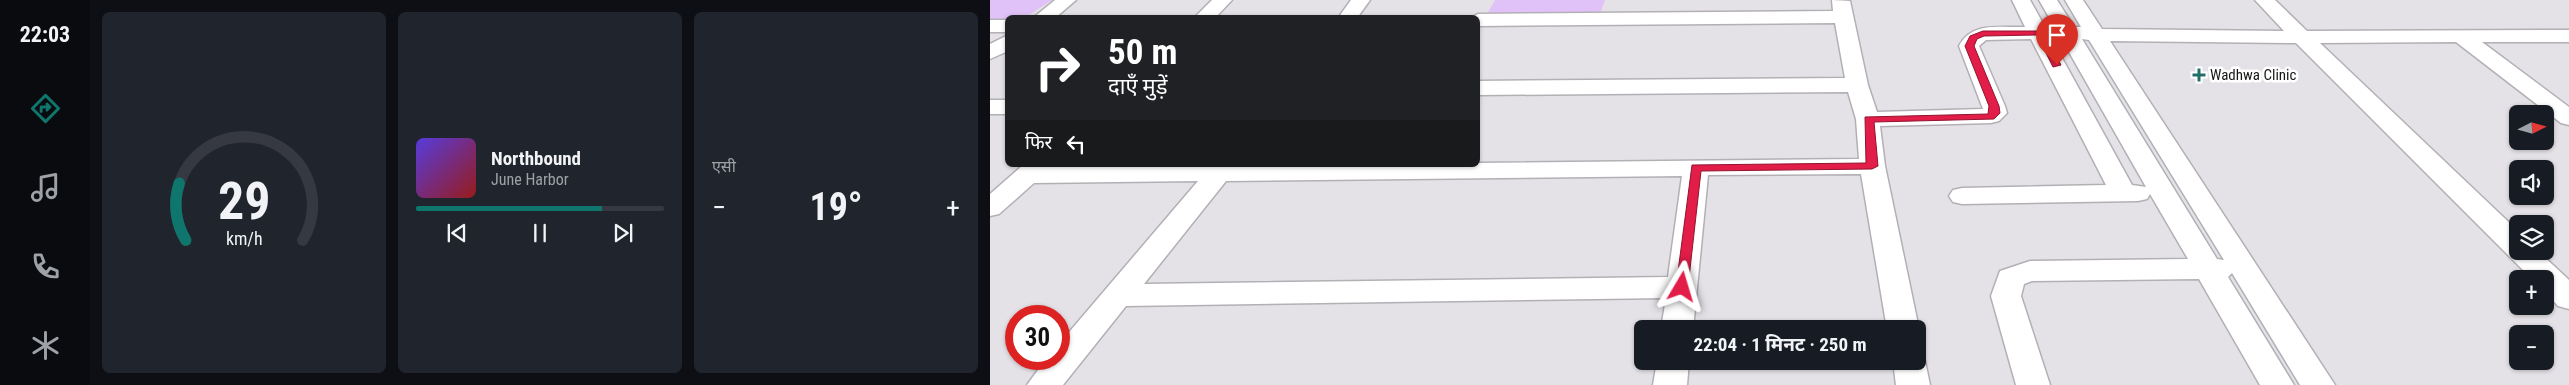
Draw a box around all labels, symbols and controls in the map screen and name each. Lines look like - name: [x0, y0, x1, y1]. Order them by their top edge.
- pin: [2036, 14, 2078, 65]
- icon: arrive: [2043, 21, 2071, 49]
- text: 22:03: [20, 22, 70, 47]
- text: 50 m: [1108, 32, 1177, 73]
- icon: right: [1025, 35, 1090, 100]
- place label: Wadhwa Clinic: [2210, 66, 2297, 84]
- marker: Wadhwa Clinic: [2192, 68, 2206, 82]
- text: दाएँ मुड़ें: [1108, 74, 1168, 99]
- icon: directions: [28, 91, 63, 126]
- north arrow: [2509, 105, 2554, 150]
- map controls: [2509, 105, 2554, 370]
- icon: left: [1062, 130, 1090, 158]
- text: फिर: [1025, 131, 1052, 154]
- text: Northbound: [491, 147, 581, 170]
- text: एसी: [712, 157, 736, 176]
- button: sound: [2509, 160, 2554, 205]
- icon: music: [28, 170, 63, 205]
- text: June Harbor: [491, 170, 569, 189]
- text: 29: [218, 171, 270, 232]
- text: 19°: [809, 185, 863, 229]
- text: −: [712, 191, 726, 224]
- text: +: [946, 191, 960, 224]
- button: layers: [2509, 215, 2554, 260]
- icon: previous: [443, 219, 471, 247]
- icon: pause: [526, 219, 554, 247]
- icon: next: [609, 219, 637, 247]
- text: km/h: [226, 228, 262, 249]
- icon: phone: [28, 249, 63, 284]
- position arrow: [1655, 260, 1707, 312]
- button: +: [2509, 270, 2554, 315]
- speed limit sign: 30: [1005, 305, 1070, 370]
- button: −: [2509, 325, 2554, 370]
- icon: climate: [28, 328, 63, 363]
- text: 22:04 · 1 मिनट · 250 m: [1693, 333, 1867, 356]

